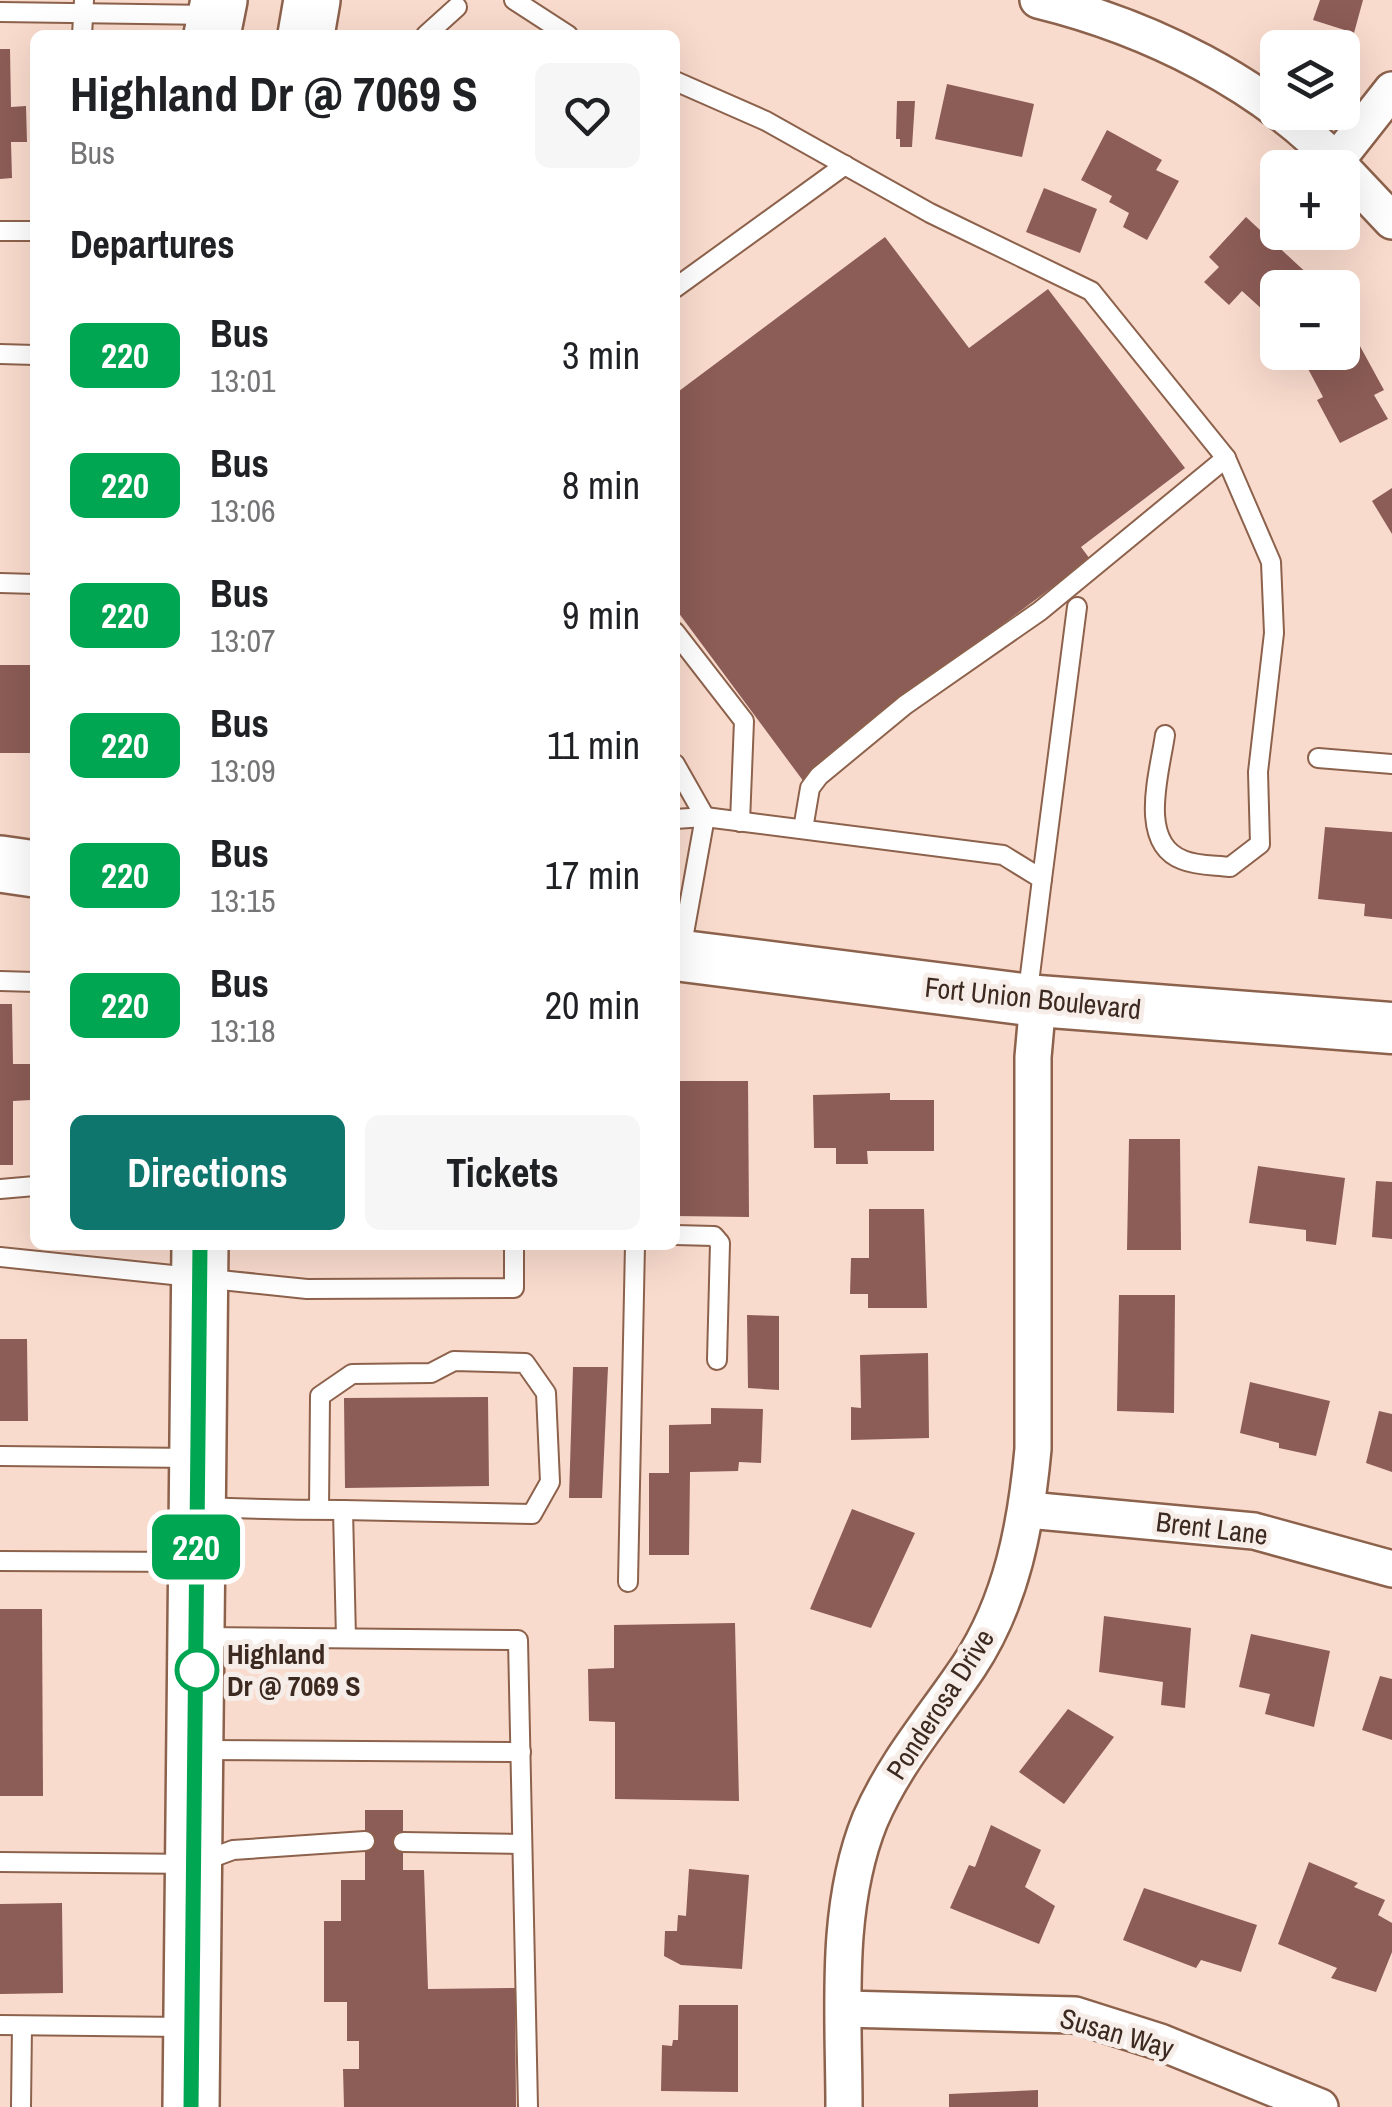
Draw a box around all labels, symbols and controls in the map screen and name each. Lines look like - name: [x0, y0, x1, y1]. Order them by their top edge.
- map controls: [1260, 30, 1360, 370]
- button: layers: [1260, 30, 1360, 130]
- text: Highland Dr @ 7069 S: [70, 61, 478, 126]
- button: heart: [535, 63, 640, 168]
- text: Bus: [70, 131, 115, 174]
- button: +: [1260, 150, 1360, 250]
- text: Departures: [70, 219, 235, 270]
- button: −: [1260, 270, 1360, 370]
- text: Bus: [210, 308, 269, 359]
- text: 3 min: [562, 330, 640, 381]
- text: 220: [101, 332, 149, 379]
- text: 13:01: [210, 359, 276, 402]
- text: Bus: [210, 438, 269, 489]
- text: 8 min: [562, 460, 640, 511]
- text: 220: [101, 462, 149, 509]
- text: 13:06: [210, 489, 276, 532]
- text: Bus: [210, 568, 269, 619]
- text: 9 min: [562, 590, 640, 641]
- text: 220: [101, 592, 149, 639]
- text: 13:07: [210, 619, 276, 662]
- text: Bus: [210, 698, 269, 749]
- text: 11 min: [547, 720, 640, 771]
- text: 220: [101, 722, 149, 769]
- text: 13:09: [210, 749, 276, 792]
- text: Bus: [210, 828, 269, 879]
- text: 17 min: [545, 850, 640, 901]
- text: 220: [101, 852, 149, 899]
- text: 13:15: [210, 879, 276, 922]
- text: Bus: [210, 958, 269, 1009]
- street label: Fort Union Boulevard: [923, 968, 1143, 1028]
- text: 20 min: [545, 980, 640, 1031]
- text: 220: [101, 982, 149, 1029]
- text: 13:18: [210, 1009, 276, 1052]
- button: Directions: [70, 1115, 345, 1230]
- button: Tickets: [365, 1115, 640, 1230]
- street label: Brent Lane: [1154, 1502, 1270, 1554]
- line badge: 220: [138, 1514, 254, 1580]
- text: 220: [172, 1524, 220, 1571]
- street label: Ponderosa Drive: [877, 1621, 1003, 1787]
- place label: Highland Dr @ 7069 S: [227, 1635, 360, 1705]
- marker: Highland Dr @ 7069 S: [176, 1649, 218, 1691]
- street label: Susan Way: [1056, 1999, 1179, 2067]

